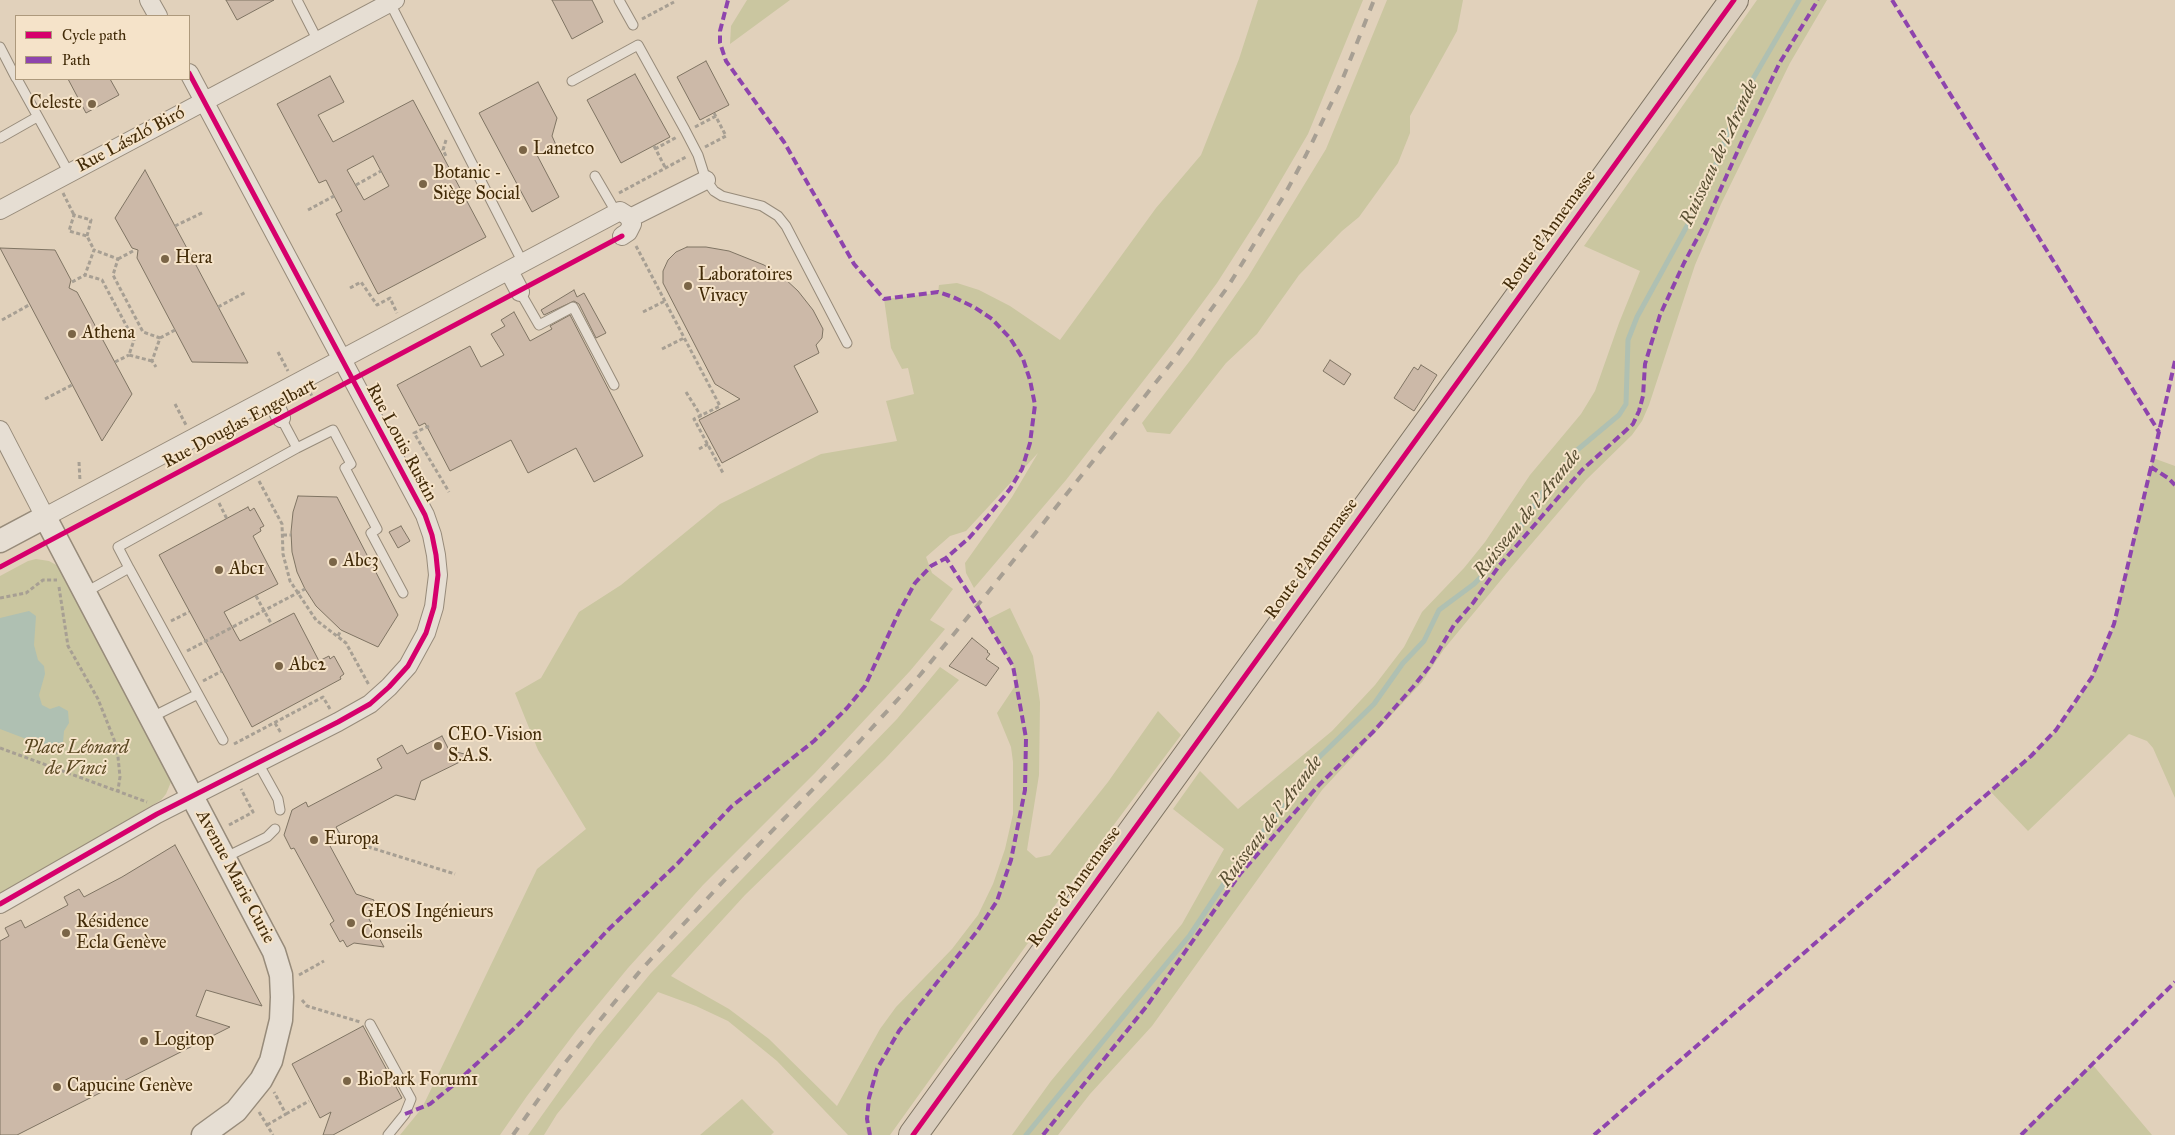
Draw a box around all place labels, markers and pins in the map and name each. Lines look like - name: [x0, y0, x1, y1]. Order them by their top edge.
- place label: Celeste: [29, 93, 82, 115]
- marker: Celeste: [86, 98, 98, 110]
- place label: Lanetco: [533, 139, 594, 161]
- marker: Lanetco: [517, 144, 529, 156]
- place label: Botanic - Siège Social: [433, 163, 520, 205]
- marker: Botanic - Siège Social: [417, 178, 429, 190]
- place label: Hera: [175, 248, 212, 270]
- marker: Hera: [159, 253, 171, 265]
- place label: Laboratoires Vivacy: [698, 265, 792, 308]
- marker: Laboratoires Vivacy: [682, 280, 694, 292]
- place label: Athena: [82, 323, 135, 345]
- marker: Athena: [66, 328, 78, 340]
- place label: Abc3: [343, 551, 379, 573]
- marker: Abc3: [327, 556, 339, 568]
- place label: Abc1: [229, 559, 265, 581]
- marker: Abc1: [213, 564, 225, 576]
- place label: Abc2: [289, 655, 326, 677]
- marker: Abc2: [273, 660, 285, 672]
- place label: CEO-Vision S.A.S.: [448, 725, 542, 768]
- marker: CEO-Vision S.A.S.: [432, 740, 444, 752]
- place label: Europa: [324, 829, 379, 851]
- marker: Europa: [308, 834, 320, 846]
- place label: GEOS Ingénieurs Conseils: [361, 902, 493, 944]
- place label: Résidence Ecla Genève: [76, 912, 167, 954]
- marker: GEOS Ingénieurs Conseils: [345, 917, 357, 929]
- marker: Résidence Ecla Genève: [60, 927, 72, 939]
- place label: Logitop: [154, 1030, 214, 1052]
- marker: Logitop: [138, 1035, 150, 1047]
- place label: BioPark Forum1: [357, 1070, 478, 1092]
- marker: BioPark Forum1: [341, 1075, 353, 1087]
- place label: Capucine Genève: [67, 1076, 193, 1098]
- marker: Capucine Genève: [51, 1081, 63, 1093]

